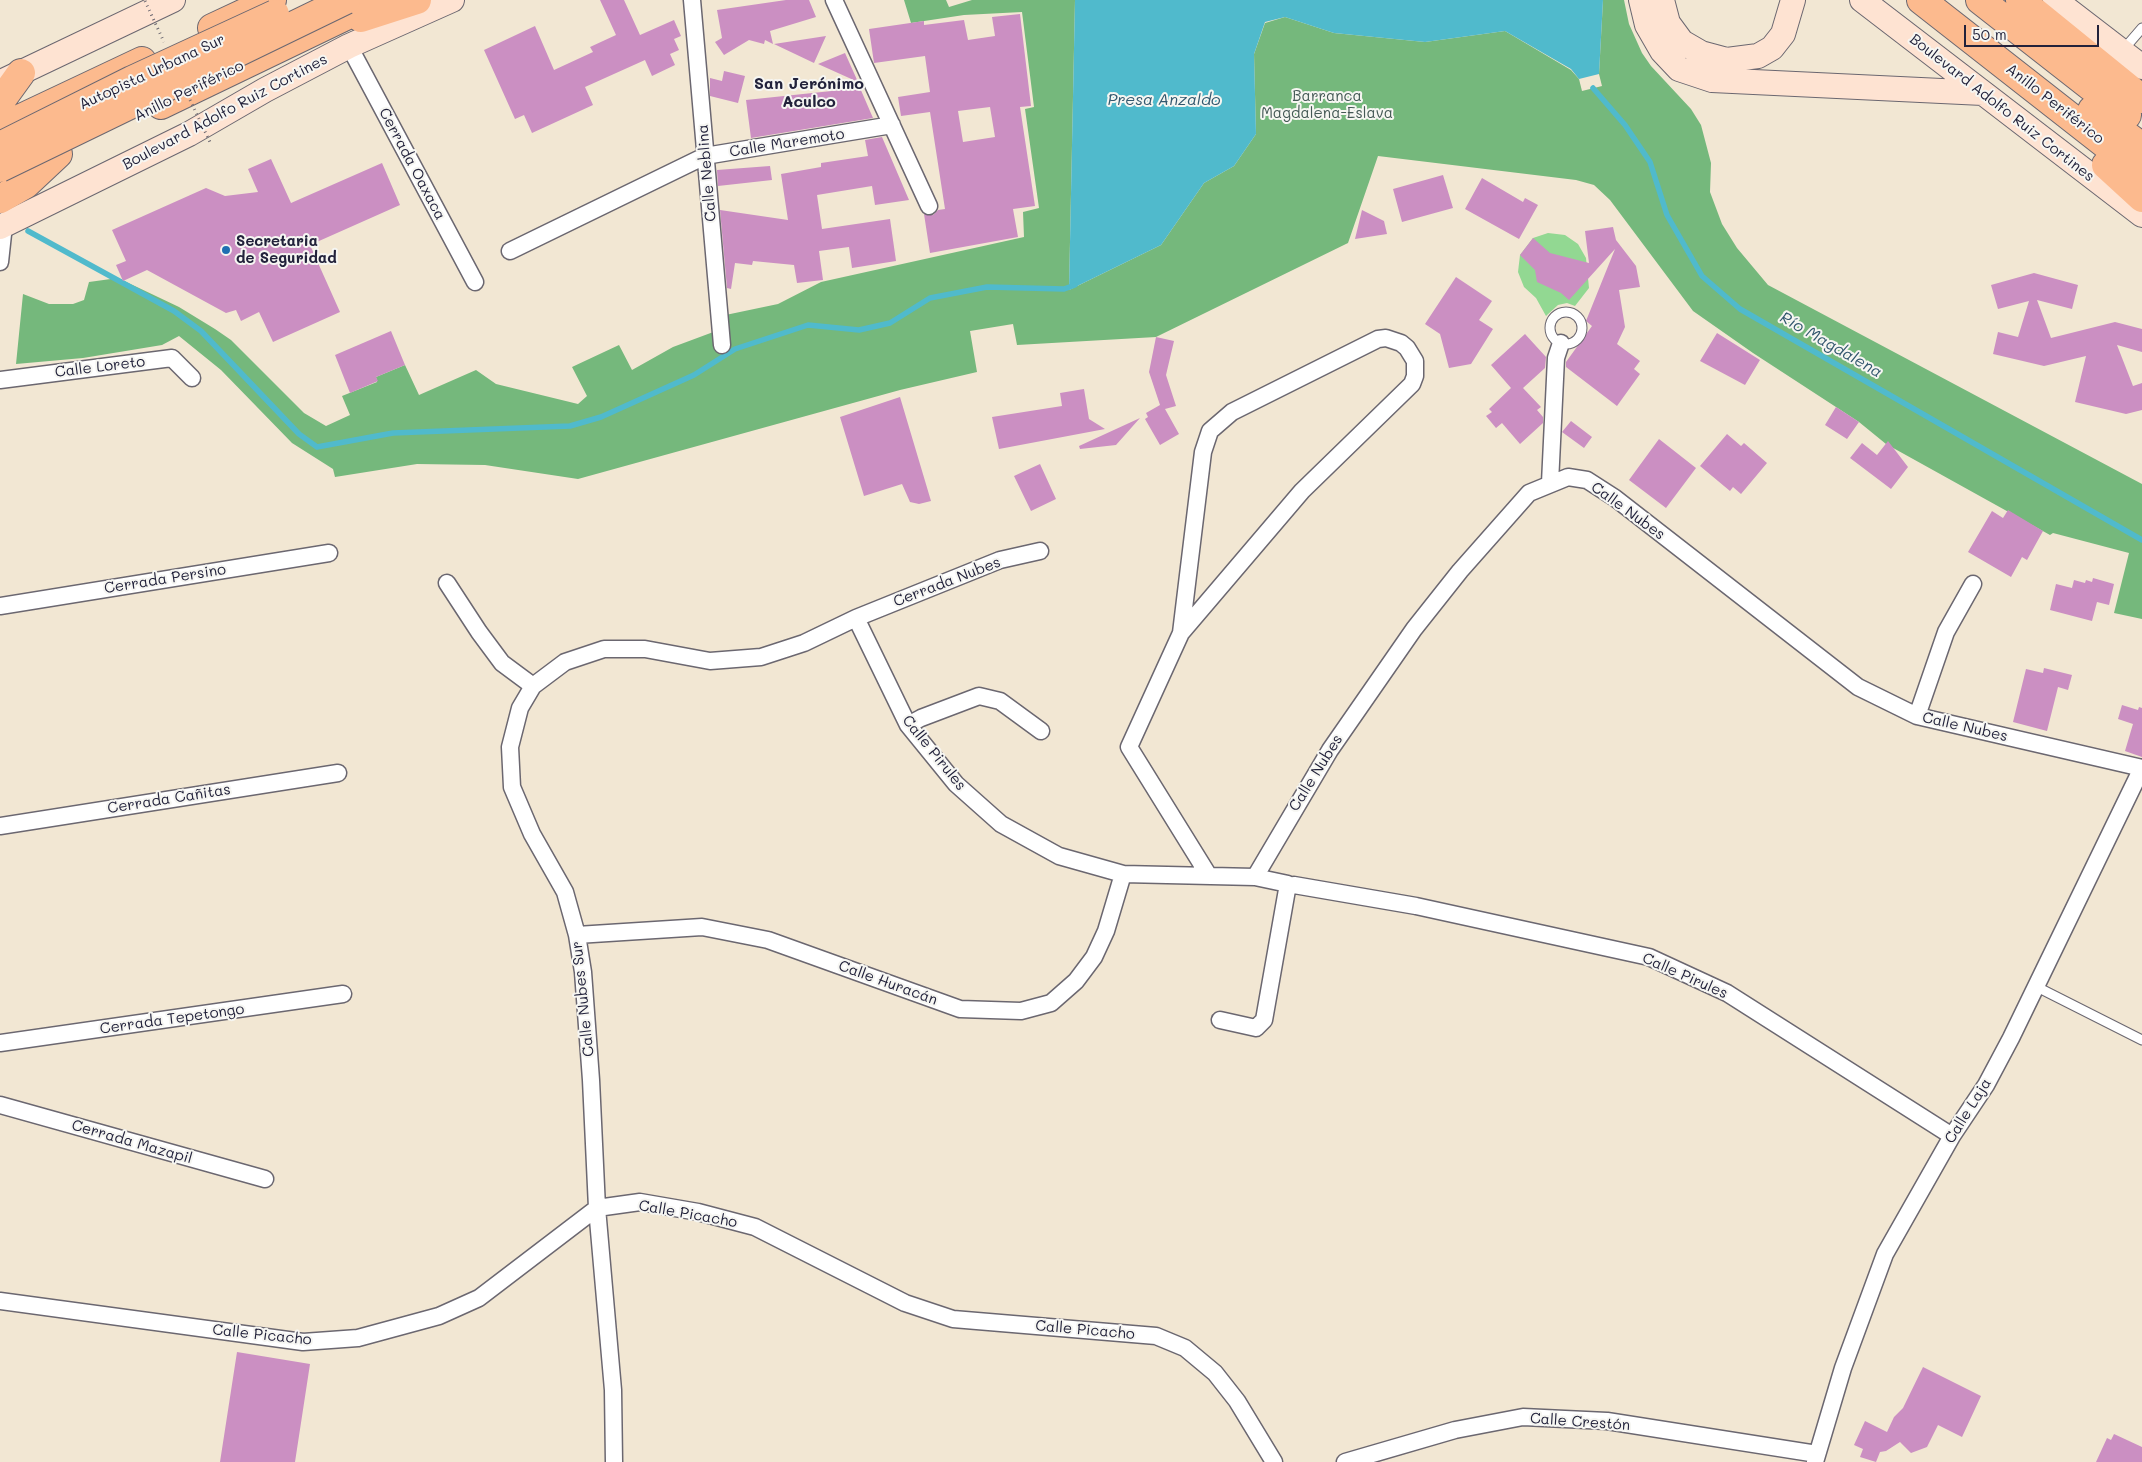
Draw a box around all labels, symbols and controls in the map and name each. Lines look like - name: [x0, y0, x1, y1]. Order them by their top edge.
- scale bar: [1967, 15, 2102, 47]
- text: 50 m: [1972, 24, 2007, 44]
- street label: Autopista Urbana Sur: [76, 30, 228, 114]
- street label: Boulevard Adolfo Ruiz Cortines: [1906, 30, 2098, 186]
- street label: Boulevard Adolfo Ruiz Cortines: [119, 50, 331, 174]
- street label: Anillo Periférico: [131, 57, 247, 125]
- street label: Anillo Periférico: [2002, 60, 2108, 148]
- district label: San Jerónimo Aculco: [754, 74, 864, 112]
- park label: Barranca Magdalena-Eslava: [1261, 87, 1393, 122]
- water label: Presa Anzaldo: [1107, 90, 1221, 110]
- street label: Cerrada Oaxaca: [375, 105, 449, 223]
- street label: Calle Neblina: [694, 124, 720, 222]
- street label: Calle Maremoto: [728, 125, 846, 161]
- place label: Secretaria de Seguridad: [236, 232, 337, 267]
- marker: Secretaria de Seguridad: [220, 244, 232, 256]
- water label: Río Magdalena: [1777, 308, 1885, 382]
- street label: Calle Loreto: [54, 353, 146, 381]
- street label: Calle Nubes: [1587, 478, 1669, 544]
- street label: Cerrada Nubes: [891, 553, 1003, 611]
- street label: Cerrada Persino: [103, 560, 227, 598]
- street label: Calle Nubes: [1921, 708, 2009, 746]
- street label: Calle Pirules: [898, 712, 970, 794]
- street label: Calle Nubes: [1285, 731, 1347, 815]
- street label: Cerrada Cañitas: [106, 780, 232, 818]
- street label: Calle Nubes Sur: [568, 940, 598, 1058]
- street label: Calle Pirules: [1640, 949, 1730, 1003]
- street label: Calle Huracán: [836, 957, 940, 1009]
- street label: Cerrada Tepetongo: [99, 1000, 245, 1038]
- street label: Calle Laja: [1941, 1075, 1995, 1147]
- street label: Cerrada Mazapil: [70, 1116, 194, 1168]
- street label: Calle Picacho: [637, 1196, 739, 1232]
- street label: Calle Picacho: [1035, 1317, 1135, 1343]
- street label: Calle Picacho: [211, 1321, 313, 1349]
- street label: Calle Crestón: [1529, 1410, 1631, 1434]

